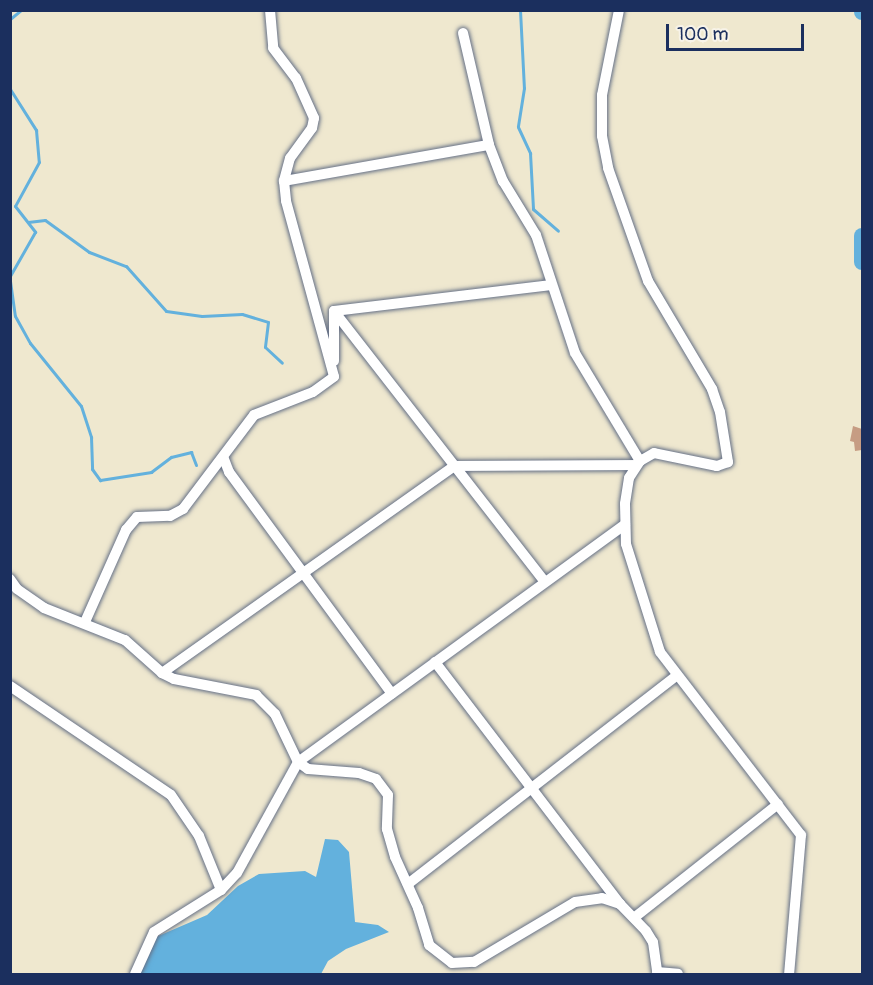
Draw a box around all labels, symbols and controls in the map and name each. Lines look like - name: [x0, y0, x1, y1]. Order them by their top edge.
- scale bar: [669, 12, 807, 50]
- text: 100 m: [677, 23, 729, 46]

